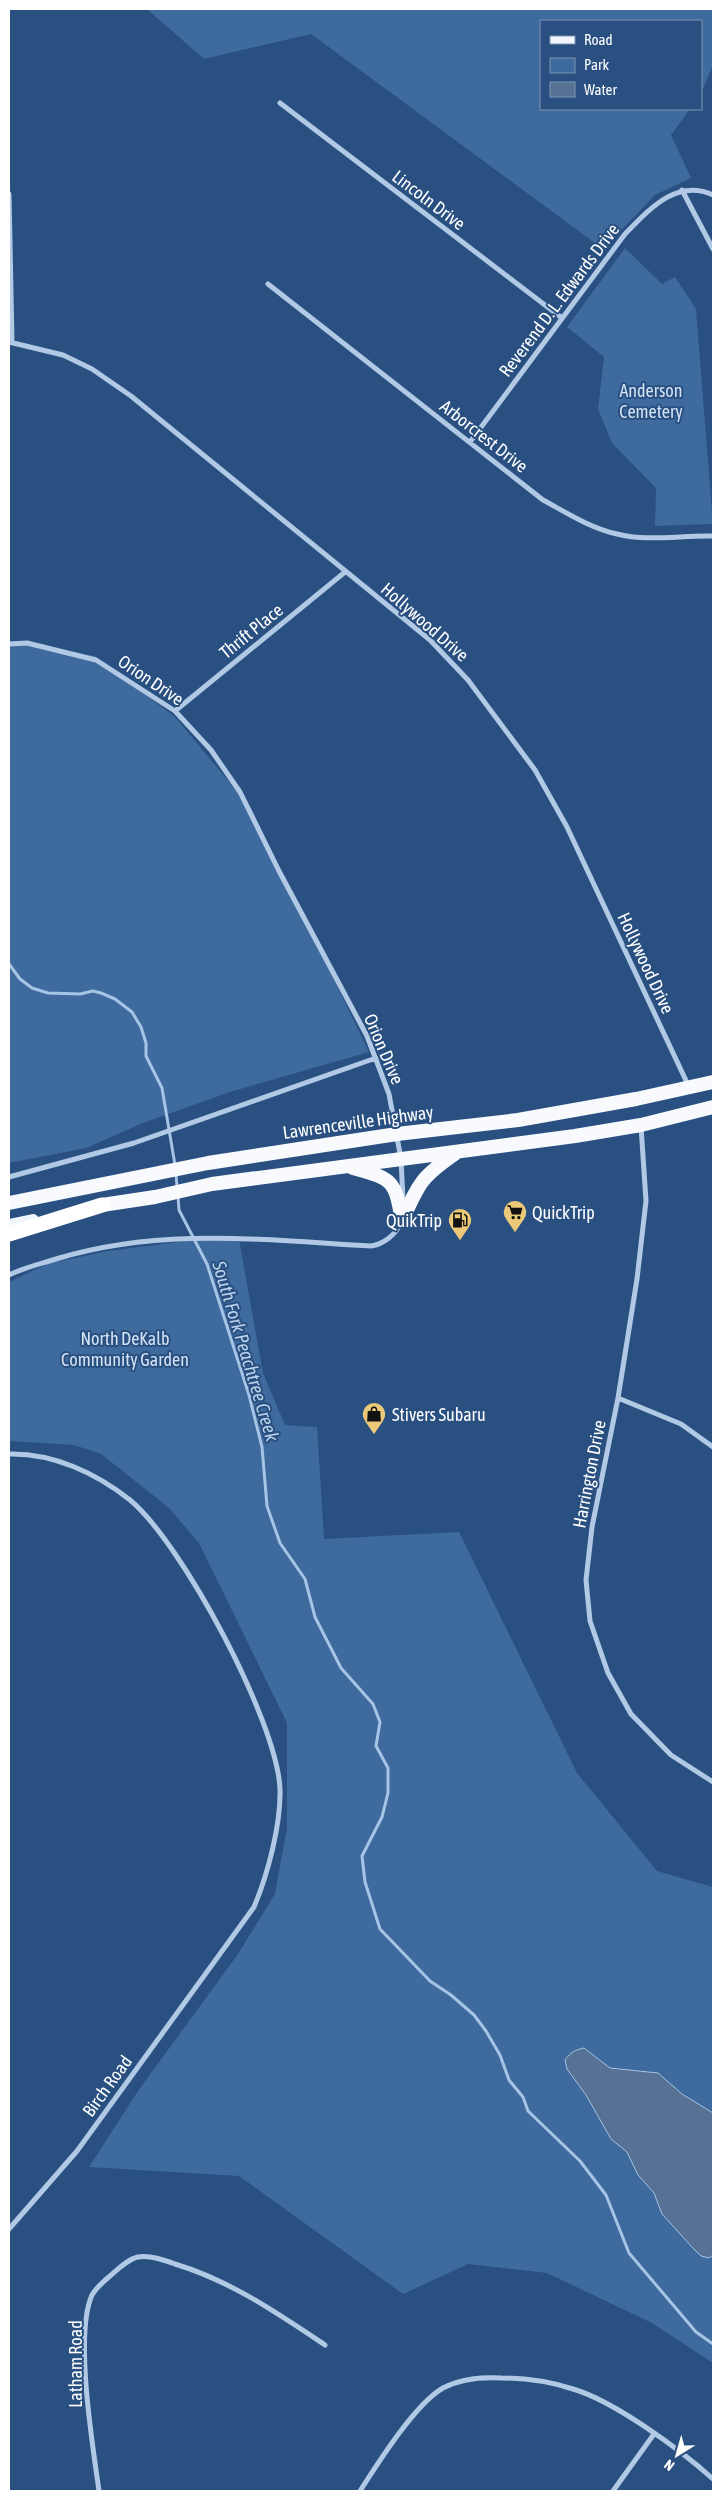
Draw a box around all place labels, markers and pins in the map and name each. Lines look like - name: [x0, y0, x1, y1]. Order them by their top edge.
- supermarket icon: QuickTrip: [502, 1199, 528, 1233]
- place label: QuickTrip: [532, 1202, 595, 1223]
- fuel station icon: QuikTrip: [447, 1207, 473, 1241]
- place label: QuikTrip: [386, 1210, 442, 1231]
- shop icon: Stivers Subaru: [361, 1401, 387, 1435]
- place label: Stivers Subaru: [392, 1404, 486, 1425]

